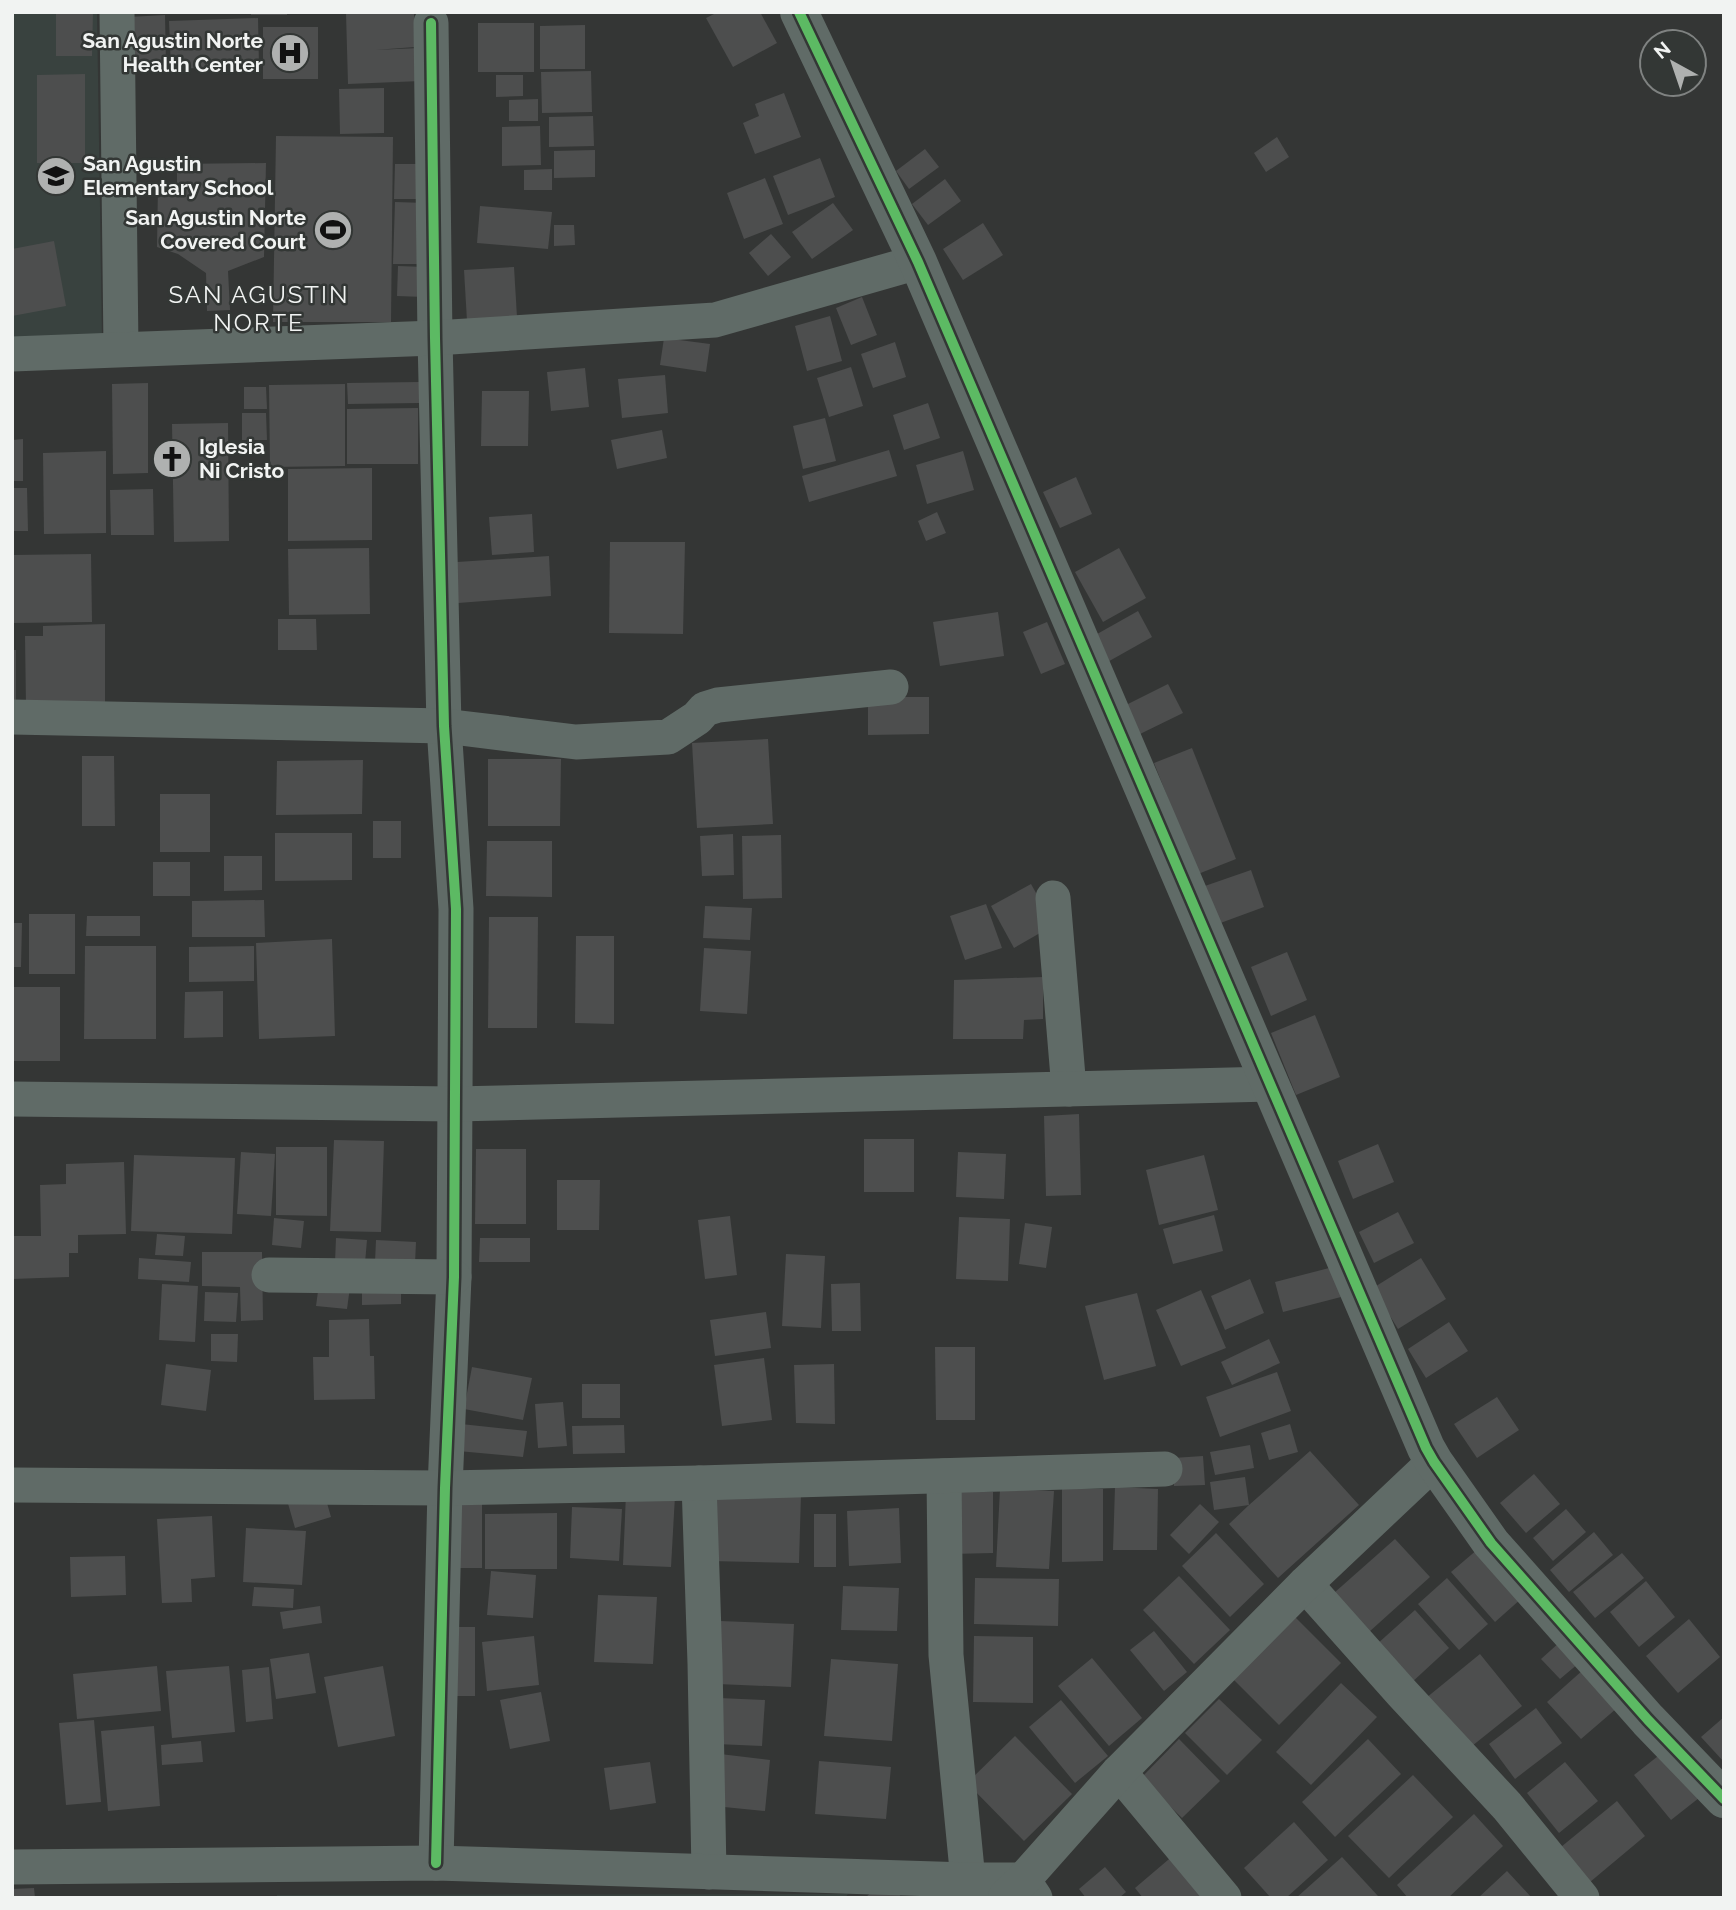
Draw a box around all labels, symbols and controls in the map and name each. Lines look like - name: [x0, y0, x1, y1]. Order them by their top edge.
- place label: San Agustin Norte Health Center: [82, 28, 263, 77]
- north arrow: [1638, 28, 1708, 98]
- hospital icon: San Agustin Norte Health Center: [269, 32, 311, 74]
- text: N: [1649, 37, 1675, 63]
- place label: San Agustin Elementary School: [83, 151, 274, 200]
- school or university icon: San Agustin Elementary School: [35, 155, 77, 197]
- place label: San Agustin Norte Covered Court: [125, 205, 306, 254]
- sports icon: San Agustin Norte Covered Court: [312, 209, 354, 251]
- district label: SAN AGUSTIN NORTE: [169, 280, 349, 337]
- place label: Iglesia Ni Cristo: [199, 434, 285, 483]
- church icon: Iglesia Ni Cristo: [151, 438, 193, 480]

